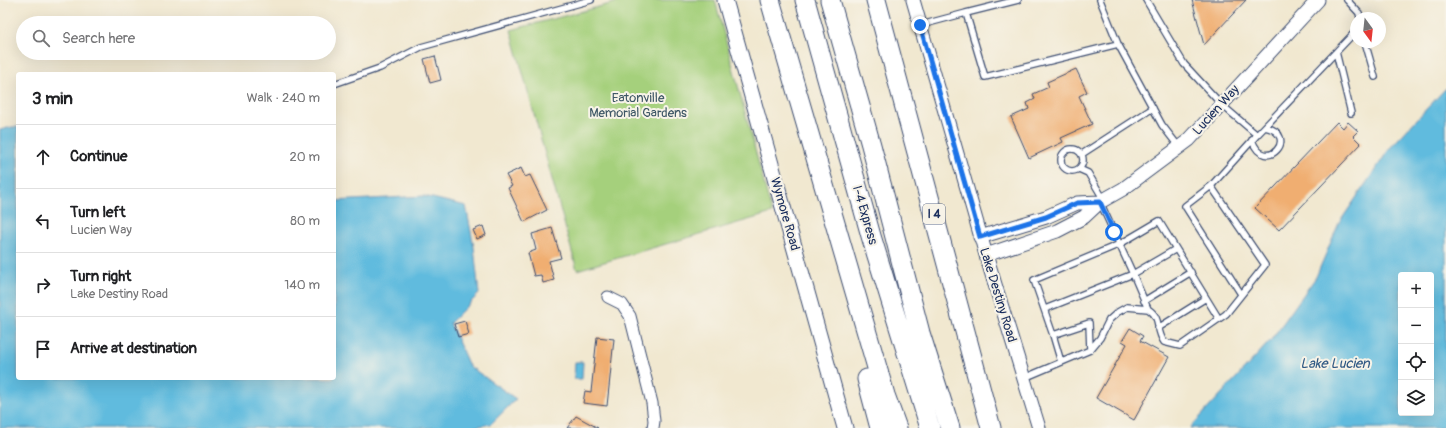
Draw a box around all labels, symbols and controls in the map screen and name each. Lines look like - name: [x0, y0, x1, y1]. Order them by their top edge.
- north arrow: [1350, 12, 1386, 48]
- search box: [16, 16, 336, 60]
- route end: [911, 16, 929, 34]
- icon: search: [30, 27, 52, 49]
- text: Search here: [62, 29, 135, 48]
- street label: Lucien Way: [1189, 81, 1243, 138]
- text: 3 min: [32, 88, 73, 109]
- text: Walk · 240 m: [246, 90, 320, 106]
- park label: Eatonville Memorial Gardens: [589, 90, 687, 121]
- icon: ahead: [32, 146, 54, 168]
- text: Continue: [70, 147, 128, 166]
- text: 20 m: [289, 149, 320, 165]
- street label: Wymore Road: [767, 175, 803, 253]
- street label: I-4 Express: [849, 184, 881, 247]
- text: Turn left: [70, 203, 126, 222]
- road number: I 4: [923, 204, 945, 224]
- icon: left: [32, 210, 54, 232]
- text: 80 m: [290, 213, 320, 229]
- text: Lucien Way: [70, 222, 132, 238]
- route start: [1105, 223, 1123, 241]
- street label: Lake Destiny Road: [976, 246, 1020, 344]
- text: Turn right: [70, 267, 131, 286]
- map controls: [1398, 272, 1434, 416]
- button: +: [1398, 272, 1434, 308]
- icon: right: [32, 274, 54, 296]
- text: 140 m: [284, 277, 320, 293]
- text: Lake Destiny Road: [70, 286, 168, 302]
- button: −: [1398, 308, 1434, 344]
- icon: arrive: [32, 338, 54, 360]
- text: Arrive at destination: [70, 339, 197, 358]
- button: locate: [1398, 344, 1434, 380]
- water label: Lake Lucien: [1300, 355, 1371, 372]
- button: layers: [1398, 380, 1434, 416]

